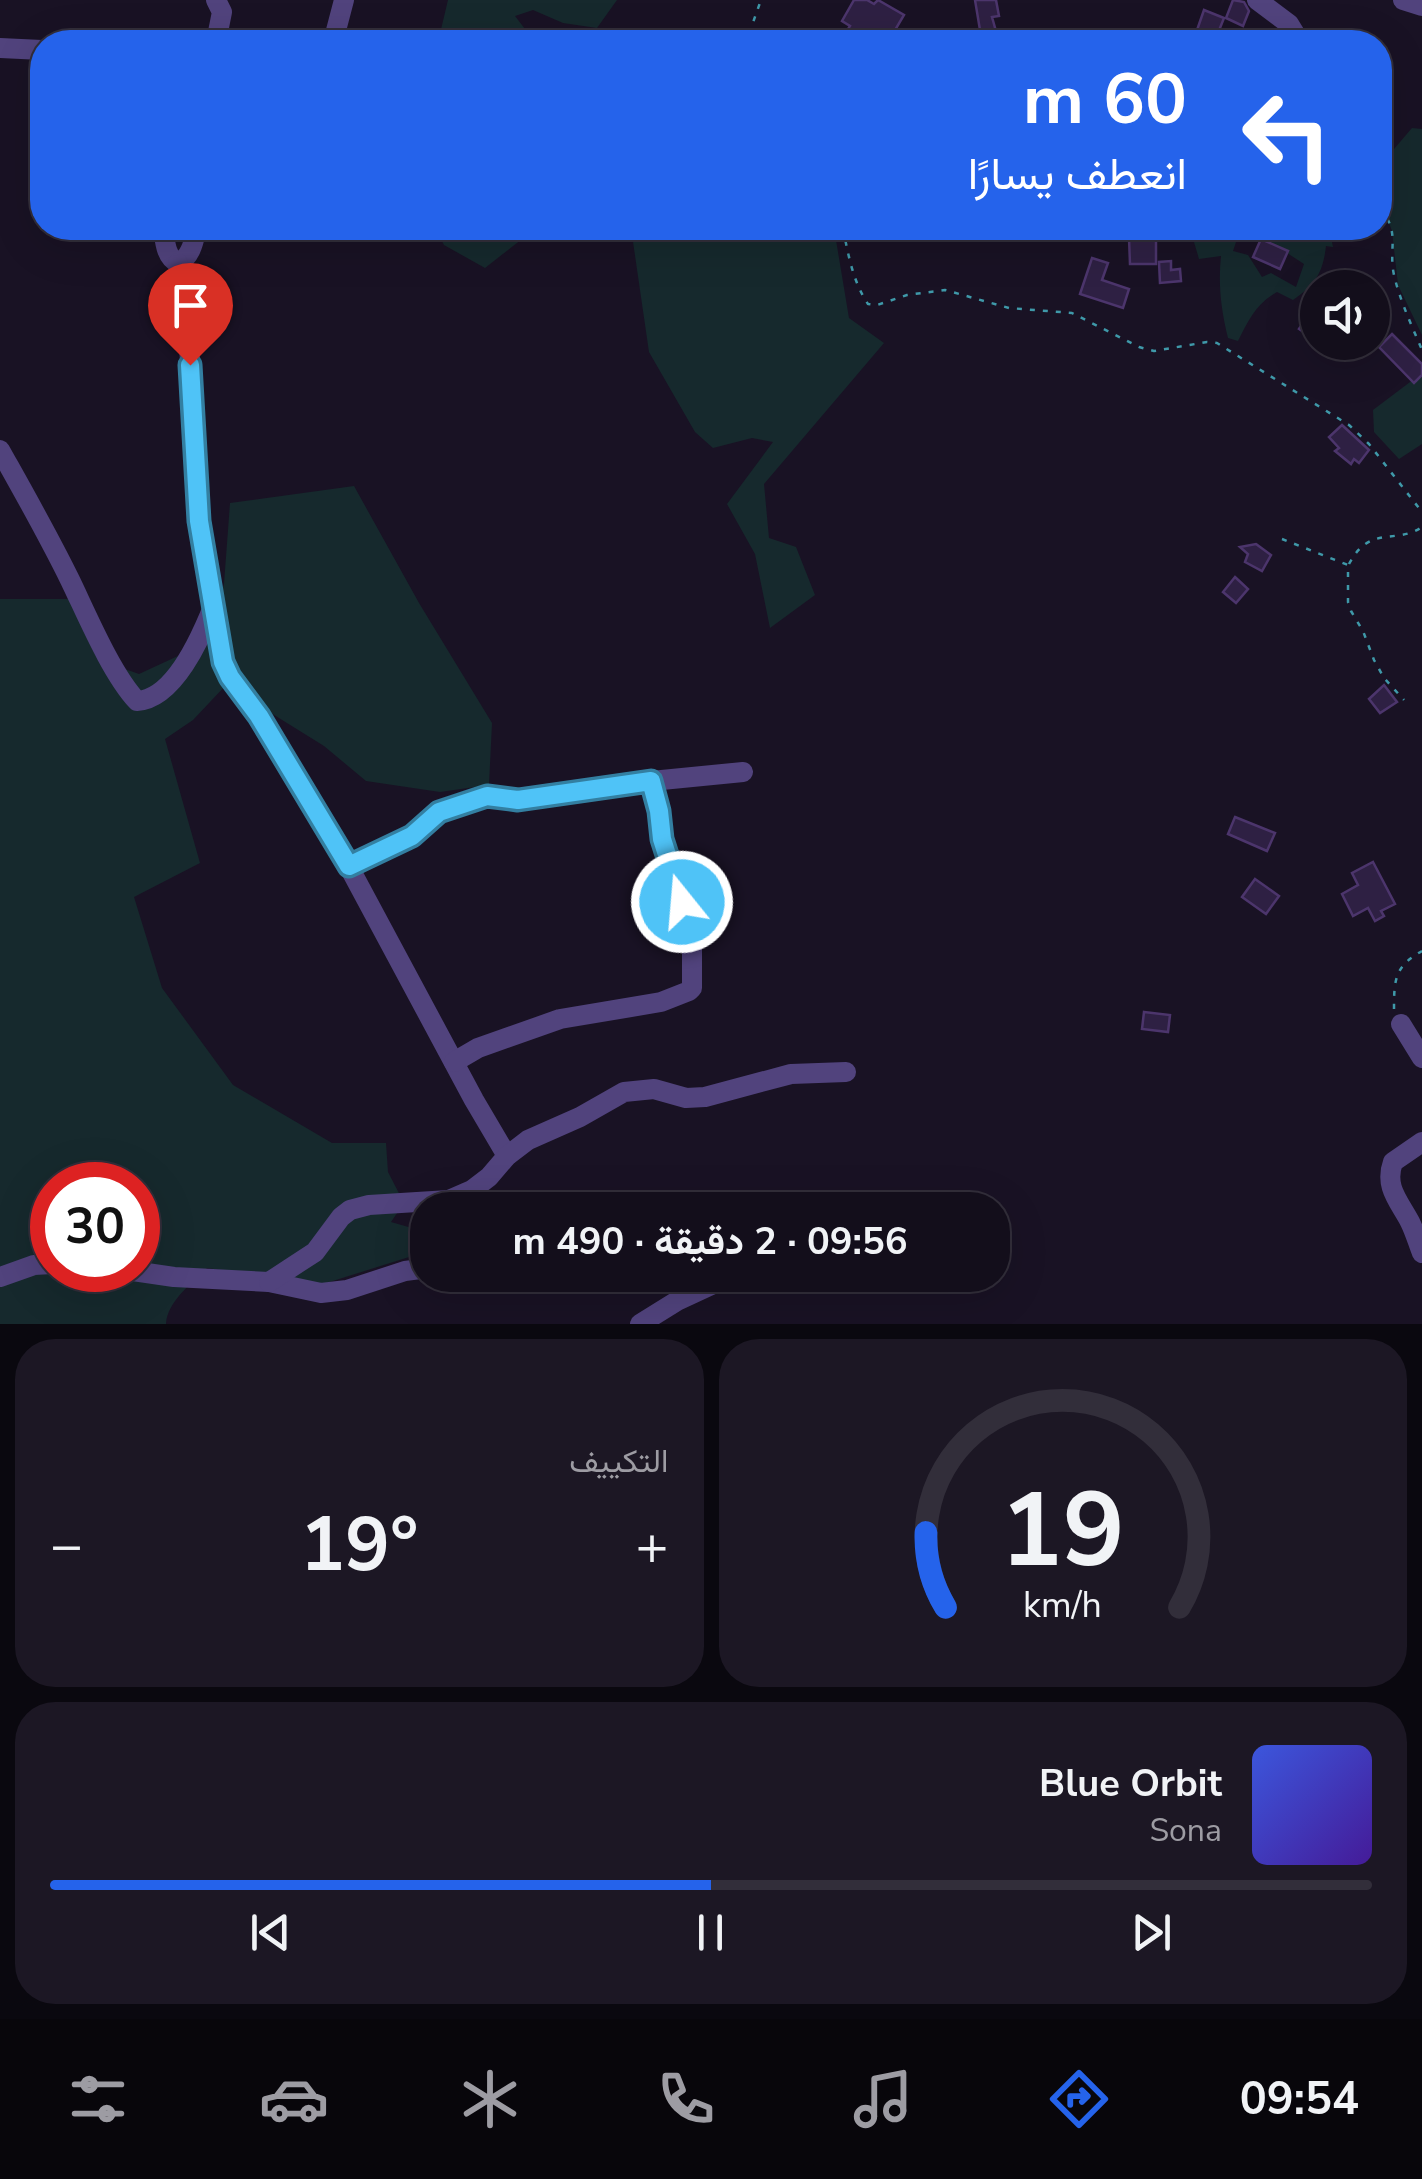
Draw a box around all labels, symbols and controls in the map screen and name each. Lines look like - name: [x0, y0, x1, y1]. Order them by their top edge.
- text: 60 m: [1023, 52, 1187, 148]
- icon: left: [1222, 70, 1352, 200]
- text: انعطف يسارًا: [968, 144, 1187, 205]
- pin: [148, 263, 233, 366]
- map controls: [1300, 270, 1390, 360]
- button: sound: [1300, 270, 1390, 360]
- icon: arrive: [163, 278, 218, 333]
- position arrow: [630, 850, 734, 954]
- speed limit sign: 30: [30, 1162, 160, 1292]
- text: 09:56 · 2 دقيقة · 490 m: [512, 1216, 908, 1267]
- text: التكييف: [569, 1440, 669, 1483]
- text: 19: [1000, 1460, 1125, 1602]
- text: 19°: [300, 1494, 418, 1596]
- text: −: [50, 1508, 83, 1583]
- text: +: [635, 1508, 669, 1583]
- text: km/h: [1023, 1581, 1102, 1630]
- text: Blue Orbit: [1039, 1758, 1222, 1809]
- text: Sona: [1149, 1809, 1222, 1852]
- icon: previous: [243, 1905, 298, 1960]
- icon: pause: [683, 1905, 738, 1960]
- icon: next: [1124, 1905, 1179, 1960]
- icon: filters: [63, 2064, 133, 2134]
- icon: car: [259, 2064, 329, 2134]
- icon: climate: [455, 2064, 525, 2134]
- icon: phone: [651, 2064, 721, 2134]
- icon: music: [848, 2064, 918, 2134]
- icon: directions: [1044, 2064, 1114, 2134]
- text: 09:54: [1240, 2069, 1359, 2130]

